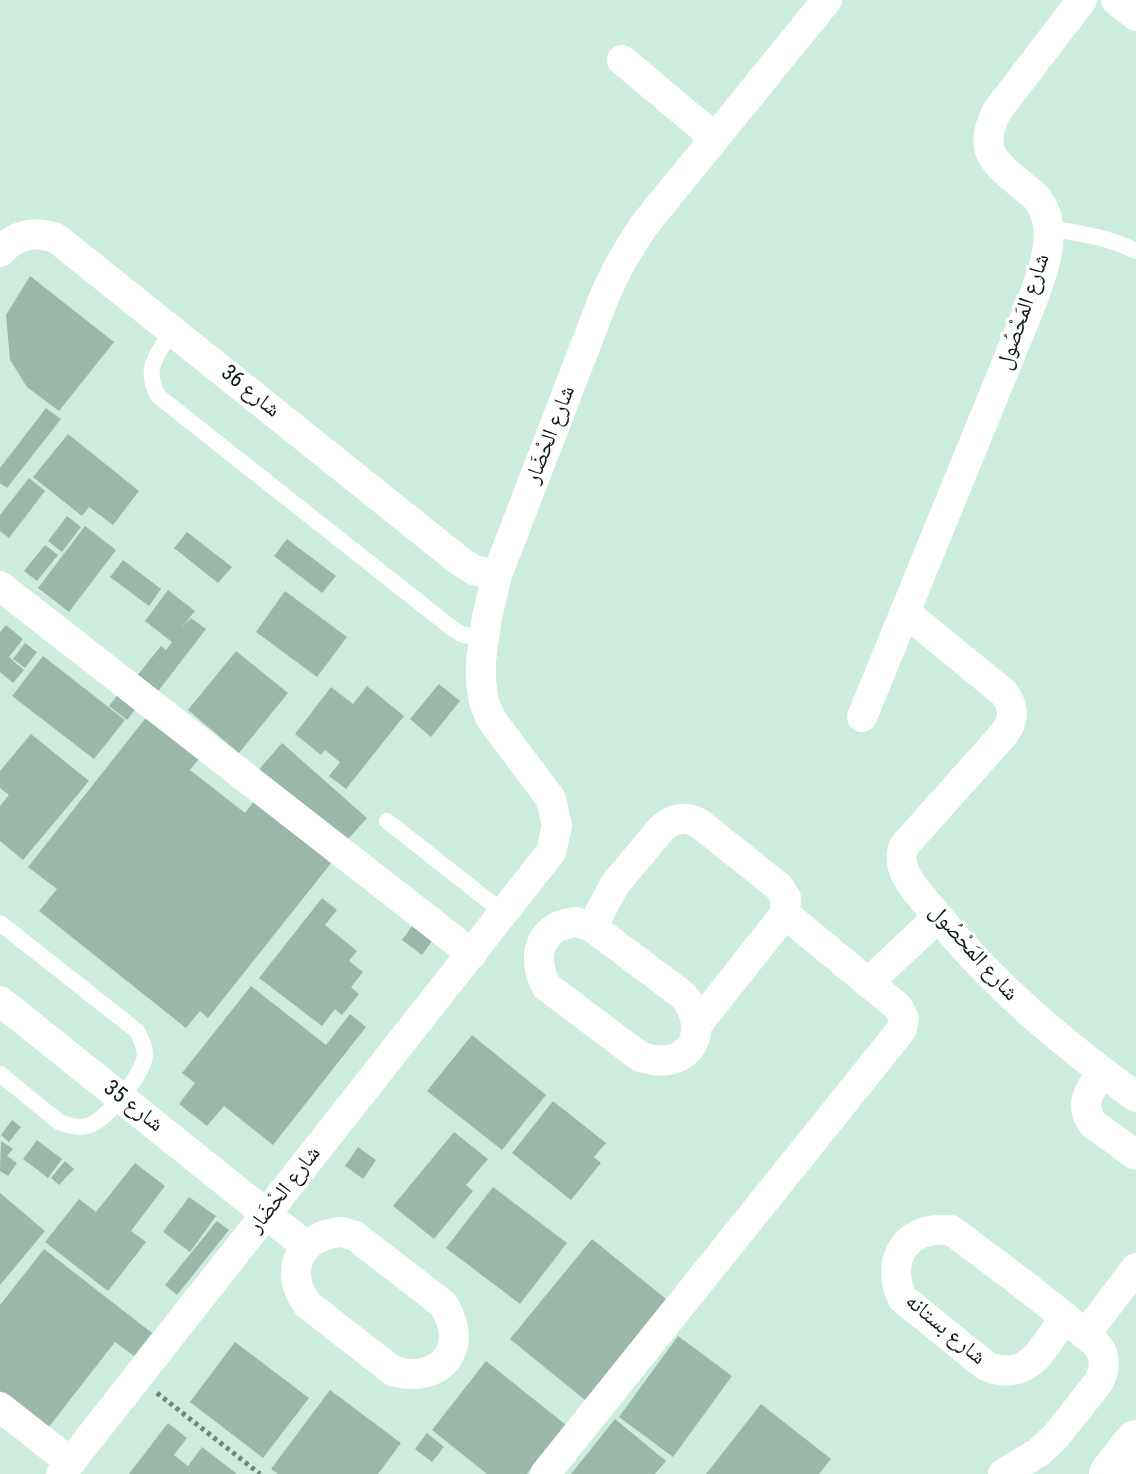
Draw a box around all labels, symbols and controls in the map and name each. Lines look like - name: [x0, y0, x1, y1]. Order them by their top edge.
- street label: شارع المَحْصُول: [992, 250, 1056, 374]
- street label: شارع 36: [215, 360, 285, 424]
- street label: شارع الحْضَار: [520, 382, 582, 488]
- street label: شارع المَحْصُول: [923, 899, 1023, 1007]
- street label: شارع 35: [98, 1075, 168, 1139]
- street label: شارع الحْضَار: [243, 1141, 327, 1239]
- street label: شارع بستانه: [899, 1289, 991, 1371]

